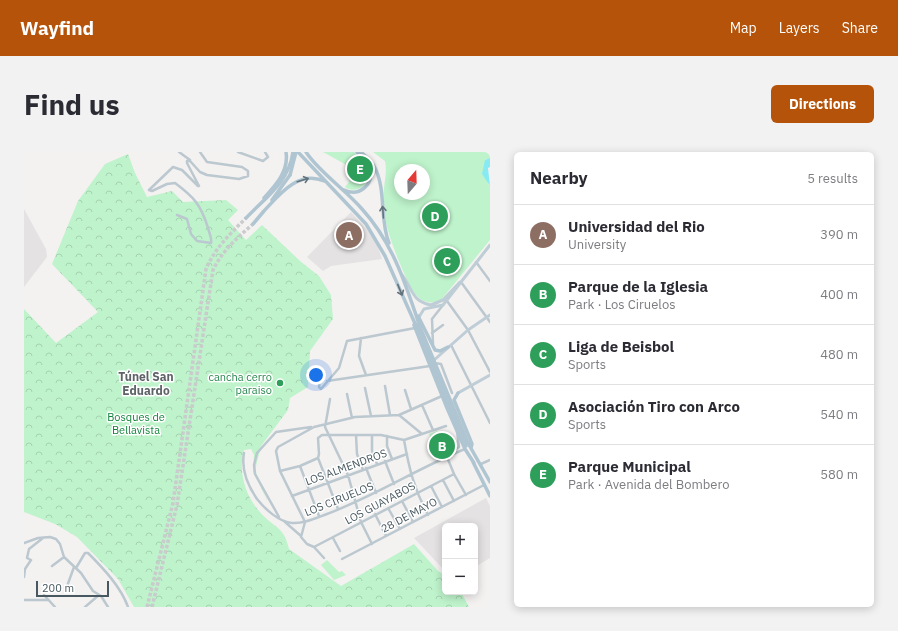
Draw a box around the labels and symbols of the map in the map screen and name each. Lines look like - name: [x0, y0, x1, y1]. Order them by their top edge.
- pin: E: [347, 154, 373, 184]
- north arrow: [394, 164, 430, 200]
- one-way arrow: [297, 175, 309, 183]
- pin: D: [422, 201, 448, 231]
- one-way arrow: [379, 206, 386, 219]
- pin: A: [336, 220, 362, 250]
- pin: C: [434, 246, 460, 276]
- one-way arrow: [397, 284, 404, 296]
- your location: [306, 365, 326, 385]
- district label: Túnel San Eduardo: [118, 369, 174, 398]
- place label: cancha cerro paraiso: [208, 370, 272, 397]
- marker: cancha cerro paraiso: [275, 378, 285, 388]
- park label: Bosques de Bellavista: [107, 410, 165, 437]
- pin: B: [429, 431, 455, 461]
- street label: LOS ALMENDROS: [303, 446, 389, 488]
- street label: LOS CIRUELOS: [302, 479, 376, 519]
- street label: LOS GUAYABOS: [342, 479, 418, 527]
- street label: 28 DE MAYO: [379, 494, 440, 536]
- scale bar: [36, 579, 109, 598]

